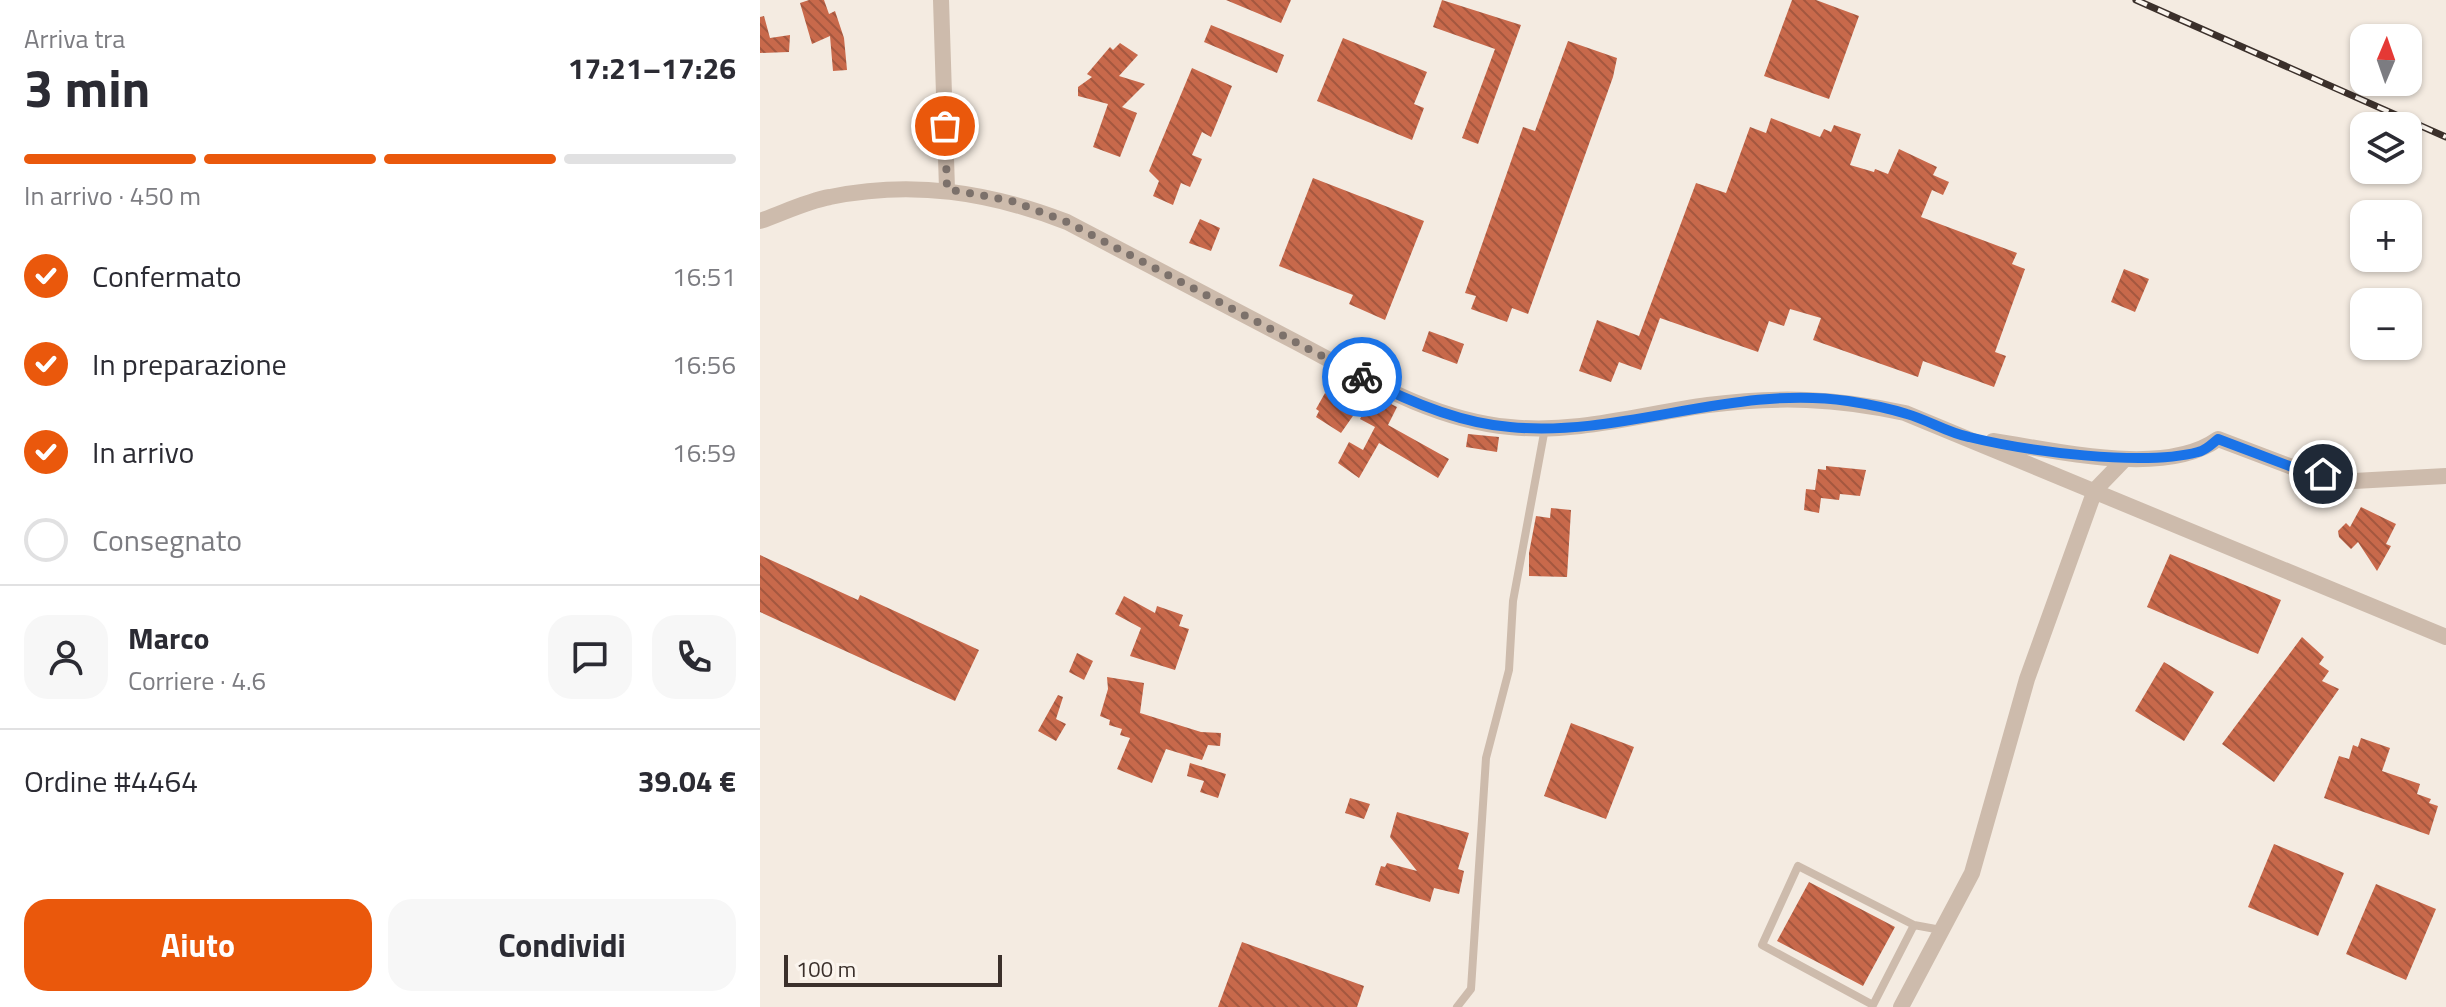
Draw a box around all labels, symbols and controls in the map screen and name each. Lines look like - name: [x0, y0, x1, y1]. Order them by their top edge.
- text: Arriva tra: [24, 19, 125, 58]
- north arrow: [2350, 24, 2422, 96]
- map controls: [2350, 24, 2422, 360]
- text: 17:21–17:26: [568, 45, 736, 91]
- text: 3 min: [24, 48, 150, 127]
- pin: [911, 92, 979, 160]
- icon: bag: [923, 104, 967, 148]
- button: layers: [2350, 112, 2422, 184]
- text: In arrivo · 450 m: [24, 176, 201, 215]
- button: +: [2350, 200, 2422, 272]
- text: Confermato: [92, 253, 242, 299]
- icon: check: [24, 254, 68, 298]
- text: 16:51: [672, 257, 736, 296]
- button: −: [2350, 288, 2422, 360]
- courier: [1322, 337, 1402, 417]
- text: In preparazione: [92, 341, 287, 387]
- icon: check: [24, 342, 68, 386]
- text: 16:56: [672, 345, 736, 384]
- icon: bike: [1340, 355, 1384, 399]
- text: In arrivo: [92, 429, 194, 475]
- icon: check: [24, 430, 68, 474]
- text: 16:59: [672, 433, 736, 472]
- pin: [2289, 440, 2357, 508]
- icon: home: [2301, 452, 2345, 496]
- text: Consegnato: [92, 517, 242, 563]
- button: person: [24, 615, 108, 699]
- text: Marco: [128, 615, 209, 661]
- button: chat: [548, 615, 632, 699]
- button: phone: [652, 615, 736, 699]
- text: Corriere · 4.6: [128, 661, 266, 700]
- text: Ordine #4464: [24, 758, 198, 804]
- text: 39.04 €: [638, 758, 736, 804]
- button: Aiuto: [24, 899, 372, 991]
- button: Condividi: [388, 899, 736, 991]
- scale bar: [784, 951, 1002, 987]
- text: 100 m: [796, 952, 856, 986]

